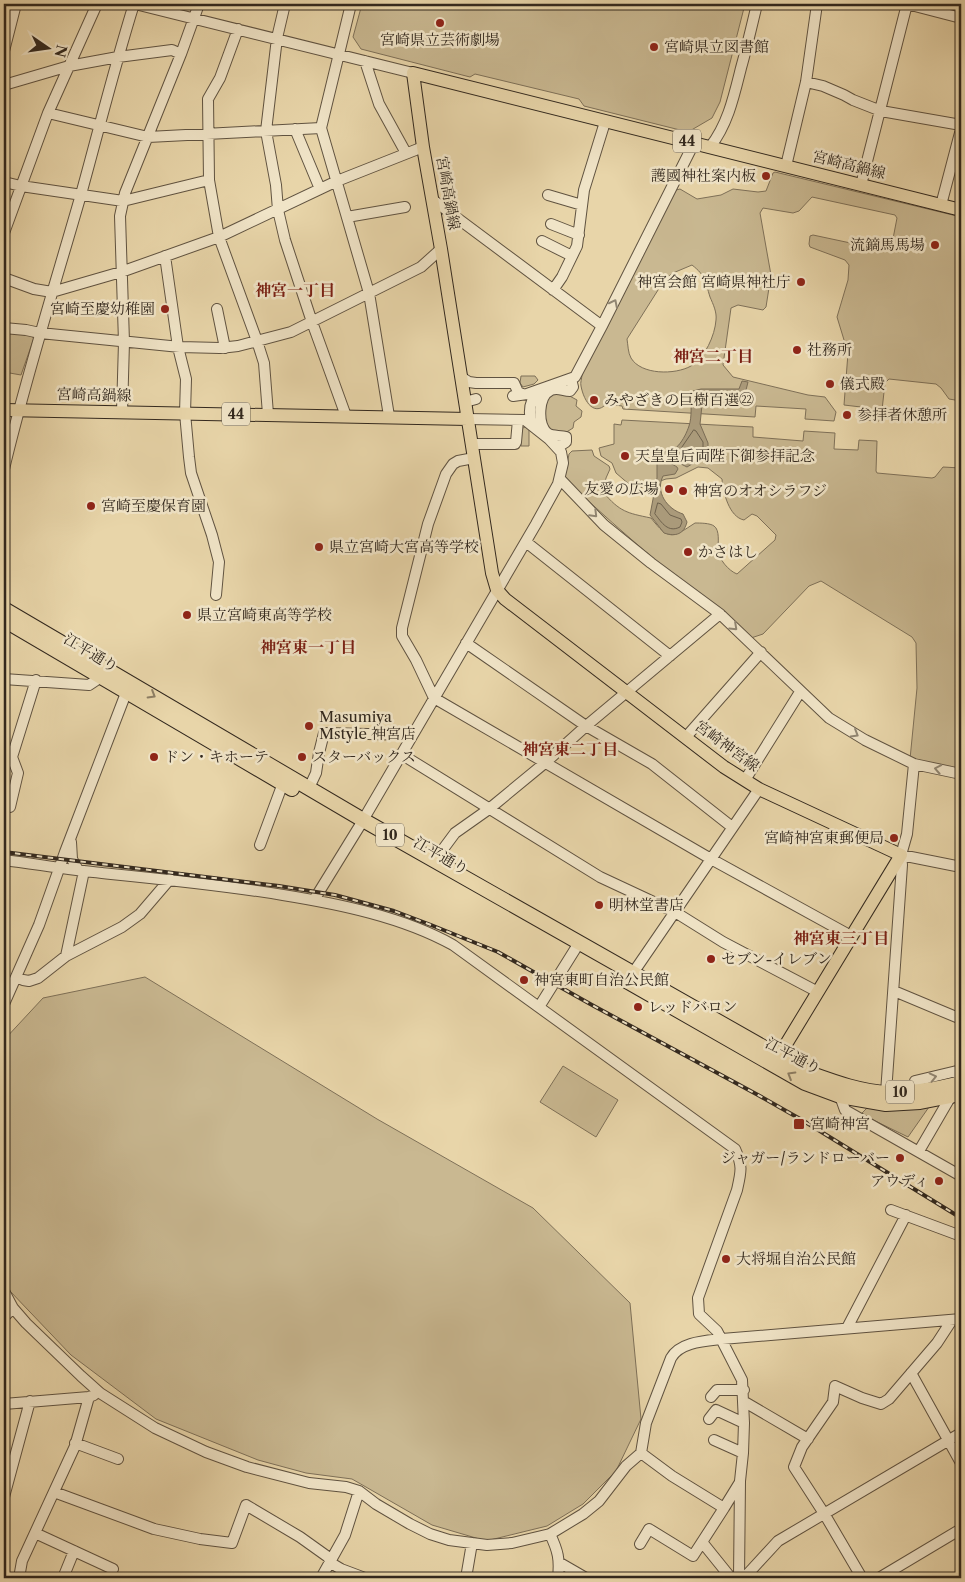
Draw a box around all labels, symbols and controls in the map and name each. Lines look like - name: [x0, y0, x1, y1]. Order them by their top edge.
- marker: 宮崎県立芸術劇場: [434, 17, 446, 29]
- north arrow: [22, 22, 72, 72]
- place label: 宮崎県立芸術劇場: [380, 30, 500, 49]
- place label: 宮崎県立図書館: [664, 37, 769, 56]
- marker: 宮崎県立図書館: [648, 41, 660, 53]
- text: N: [51, 43, 71, 59]
- road number: 44: [673, 130, 701, 152]
- street label: 宮崎高鍋線: [810, 146, 888, 183]
- street label: 宮崎高鍋線: [433, 154, 464, 232]
- place label: 護國神社案内板: [651, 166, 756, 185]
- marker: 護國神社案内板: [760, 170, 772, 182]
- place label: 流鏑馬馬場: [850, 235, 925, 254]
- marker: 流鏑馬馬場: [929, 239, 941, 251]
- place label: 神宮会館 宮崎県神社庁: [637, 272, 791, 291]
- marker: 神宮会館 宮崎県神社庁: [795, 276, 807, 288]
- district label: 神宮一丁目: [255, 280, 335, 300]
- place label: 宮崎至慶幼稚園: [50, 299, 155, 318]
- one-way arrow: [608, 300, 618, 309]
- marker: 宮崎至慶幼稚園: [159, 303, 171, 315]
- place label: 社務所: [807, 340, 852, 359]
- marker: 社務所: [791, 344, 803, 356]
- district label: 神宮二丁目: [673, 346, 753, 366]
- place label: 儀式殿: [840, 374, 885, 393]
- marker: 儀式殿: [824, 378, 836, 390]
- street label: 宮崎高鍋線: [56, 384, 132, 405]
- place label: みやざきの巨樹百選㉒: [604, 390, 754, 409]
- marker: みやざきの巨樹百選㉒: [588, 394, 600, 406]
- road number: 44: [222, 402, 250, 426]
- place label: 参拝者休憩所: [857, 405, 947, 424]
- marker: 参拝者休憩所: [841, 409, 853, 421]
- place label: 天皇皇后両陛下御参拝記念: [635, 446, 815, 465]
- marker: 天皇皇后両陛下御参拝記念: [619, 450, 631, 462]
- place label: 友愛の広場: [584, 479, 659, 498]
- place label: 神宮のオオシラフジ: [693, 481, 827, 500]
- marker: 友愛の広場: [663, 483, 675, 495]
- marker: 神宮のオオシラフジ: [677, 485, 689, 497]
- place label: 宮崎至慶保育園: [101, 496, 206, 515]
- marker: 宮崎至慶保育園: [85, 500, 97, 512]
- one-way arrow: [588, 508, 597, 517]
- place label: 県立宮崎大宮高等学校: [329, 537, 479, 556]
- marker: 県立宮崎大宮高等学校: [313, 541, 325, 553]
- place label: かさはし: [698, 542, 758, 561]
- marker: かさはし: [682, 546, 694, 558]
- place label: 県立宮崎東高等学校: [197, 605, 332, 624]
- marker: 県立宮崎東高等学校: [181, 609, 193, 621]
- one-way arrow: [728, 621, 737, 630]
- street label: 江平通り: [61, 629, 122, 676]
- district label: 神宮東一丁目: [260, 637, 356, 657]
- one-way arrow: [146, 689, 155, 699]
- place label: Masumiya Mstyle 神宮店: [319, 707, 416, 743]
- street label: 宮崎神宮線: [691, 716, 763, 775]
- marker: Masumiya Mstyle 神宮店: [303, 720, 315, 732]
- one-way arrow: [850, 728, 859, 738]
- district label: 神宮東二丁目: [522, 739, 618, 759]
- place label: ドン・キホーテ: [164, 747, 269, 766]
- place label: スターバックス: [312, 747, 416, 766]
- marker: ドン・キホーテ: [148, 751, 160, 763]
- marker: スターバックス: [296, 751, 308, 763]
- one-way arrow: [933, 764, 942, 775]
- road number: 10: [376, 824, 404, 846]
- place label: 宮崎神宮東郵便局: [764, 828, 884, 847]
- street label: 江平通り: [411, 832, 472, 879]
- marker: 宮崎神宮東郵便局: [888, 832, 900, 844]
- place label: 明林堂書店: [609, 895, 684, 914]
- marker: 明林堂書店: [593, 899, 605, 911]
- district label: 神宮東三丁目: [793, 928, 889, 948]
- place label: セブン-イレブン: [721, 949, 832, 968]
- marker: セブン-イレブン: [705, 953, 717, 965]
- place label: 神宮東町自治公民館: [534, 970, 669, 989]
- marker: 神宮東町自治公民館: [518, 974, 530, 986]
- place label: レッドバロン: [648, 997, 738, 1016]
- marker: レッドバロン: [632, 1001, 644, 1013]
- street label: 江平通り: [762, 1033, 824, 1078]
- one-way arrow: [787, 1071, 796, 1081]
- one-way arrow: [928, 1072, 937, 1083]
- road number: 10: [886, 1080, 914, 1104]
- place label: 宮崎神宮: [810, 1114, 870, 1133]
- marker: 宮崎神宮: [792, 1117, 806, 1131]
- place label: ジャガー/ランドローバー: [721, 1148, 890, 1167]
- marker: ジャガー/ランドローバー: [894, 1152, 906, 1164]
- place label: アウディ: [870, 1171, 929, 1190]
- marker: アウディ: [933, 1175, 945, 1187]
- place label: 大将堀自治公民館: [736, 1249, 856, 1268]
- marker: 大将堀自治公民館: [720, 1253, 732, 1265]

